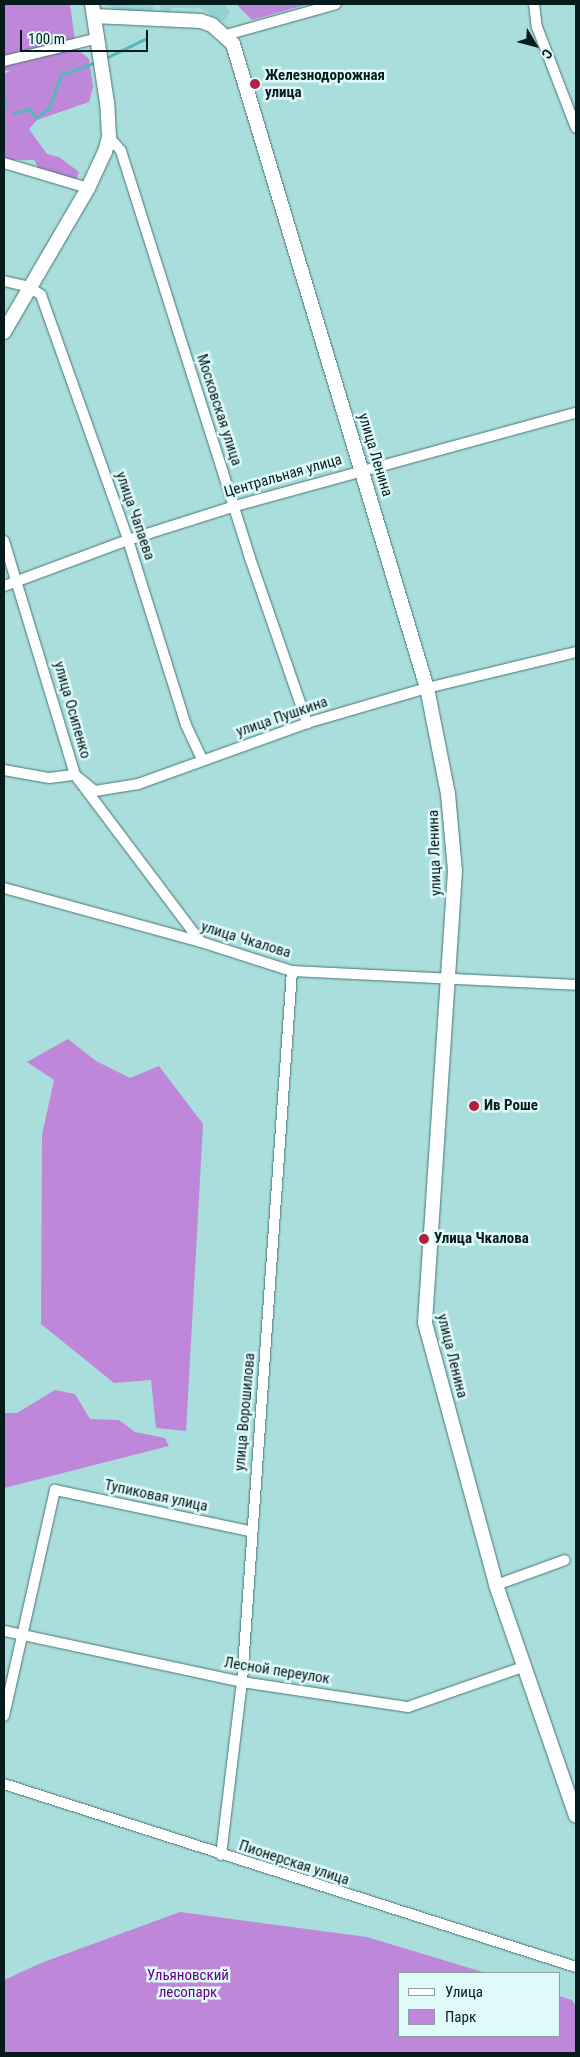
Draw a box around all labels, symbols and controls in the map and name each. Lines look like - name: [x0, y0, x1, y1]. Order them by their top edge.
- scale bar: [22, 20, 150, 52]
- north arrow: [510, 20, 560, 70]
- text: 100 m: [28, 30, 65, 48]
- text: С: [538, 46, 556, 62]
- place label: Железнодорожная улица: [265, 66, 385, 101]
- marker: Железнодорожная улица: [249, 78, 261, 90]
- street label: Московская улица: [192, 352, 246, 468]
- street label: улица Ленина: [354, 411, 396, 499]
- street label: Центральная улица: [222, 451, 344, 501]
- street label: улица Чапаева: [111, 469, 159, 563]
- street label: улица Осипенко: [50, 659, 94, 761]
- street label: улица Пушкина: [234, 693, 330, 741]
- street label: улица Ленина: [425, 810, 445, 896]
- street label: улица Чкалова: [199, 918, 293, 962]
- place label: Ив Роше: [484, 1097, 538, 1115]
- marker: Ив Роше: [468, 1100, 480, 1112]
- place label: Улица Чкалова: [434, 1230, 529, 1248]
- marker: Улица Чкалова: [418, 1233, 430, 1245]
- street label: улица Ленина: [433, 1312, 471, 1400]
- street label: улица Ворошилова: [231, 1352, 259, 1472]
- street label: Тупиковая улица: [103, 1476, 209, 1516]
- street label: Лесной переулок: [223, 1654, 331, 1688]
- street label: Пионерская улица: [237, 1837, 351, 1889]
- park label: Ульяновский лесопарк: [147, 1966, 229, 2001]
- legend: [398, 1972, 560, 2037]
- text: Улица: [445, 1983, 483, 2001]
- text: Парк: [445, 2008, 476, 2026]

